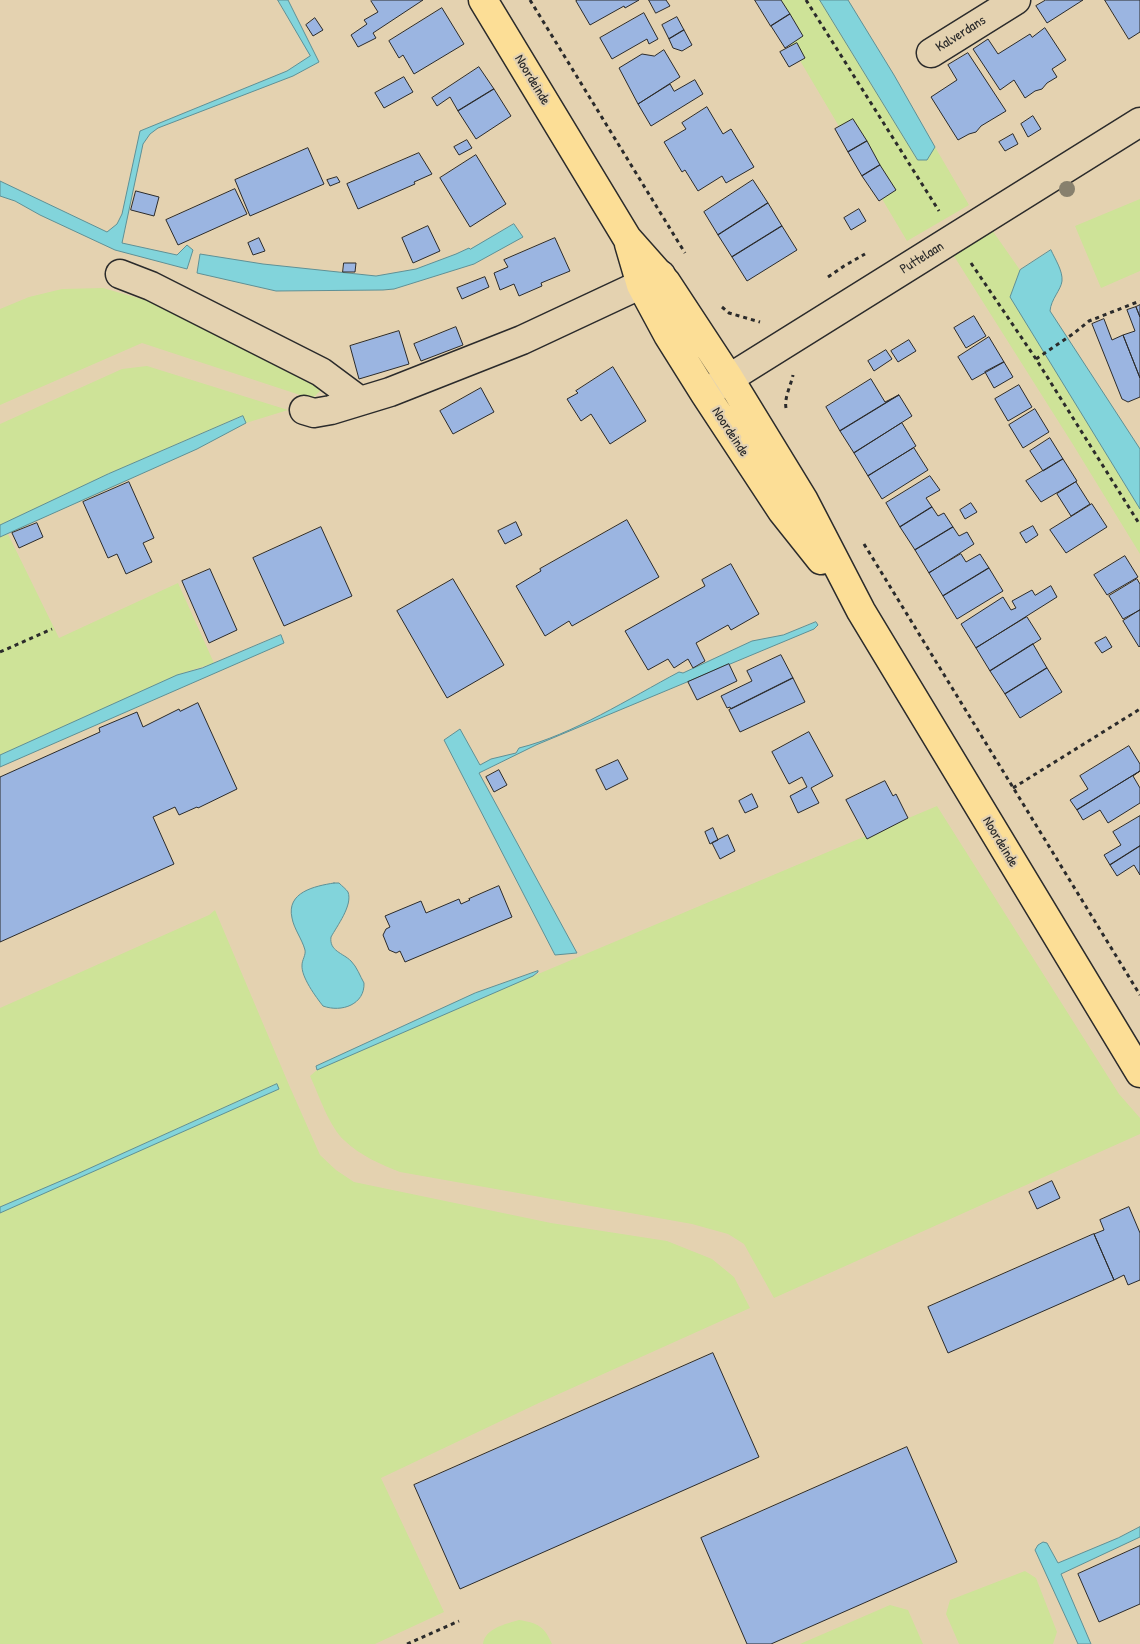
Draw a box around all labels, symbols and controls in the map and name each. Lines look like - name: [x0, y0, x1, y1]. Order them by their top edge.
- street label: Kalverdans: [933, 12, 989, 56]
- street label: Noordeinde: [510, 52, 554, 108]
- street label: Puttelaan: [897, 238, 947, 278]
- street label: Noordeinde: [708, 404, 752, 460]
- street label: Noordeinde: [978, 814, 1022, 870]

